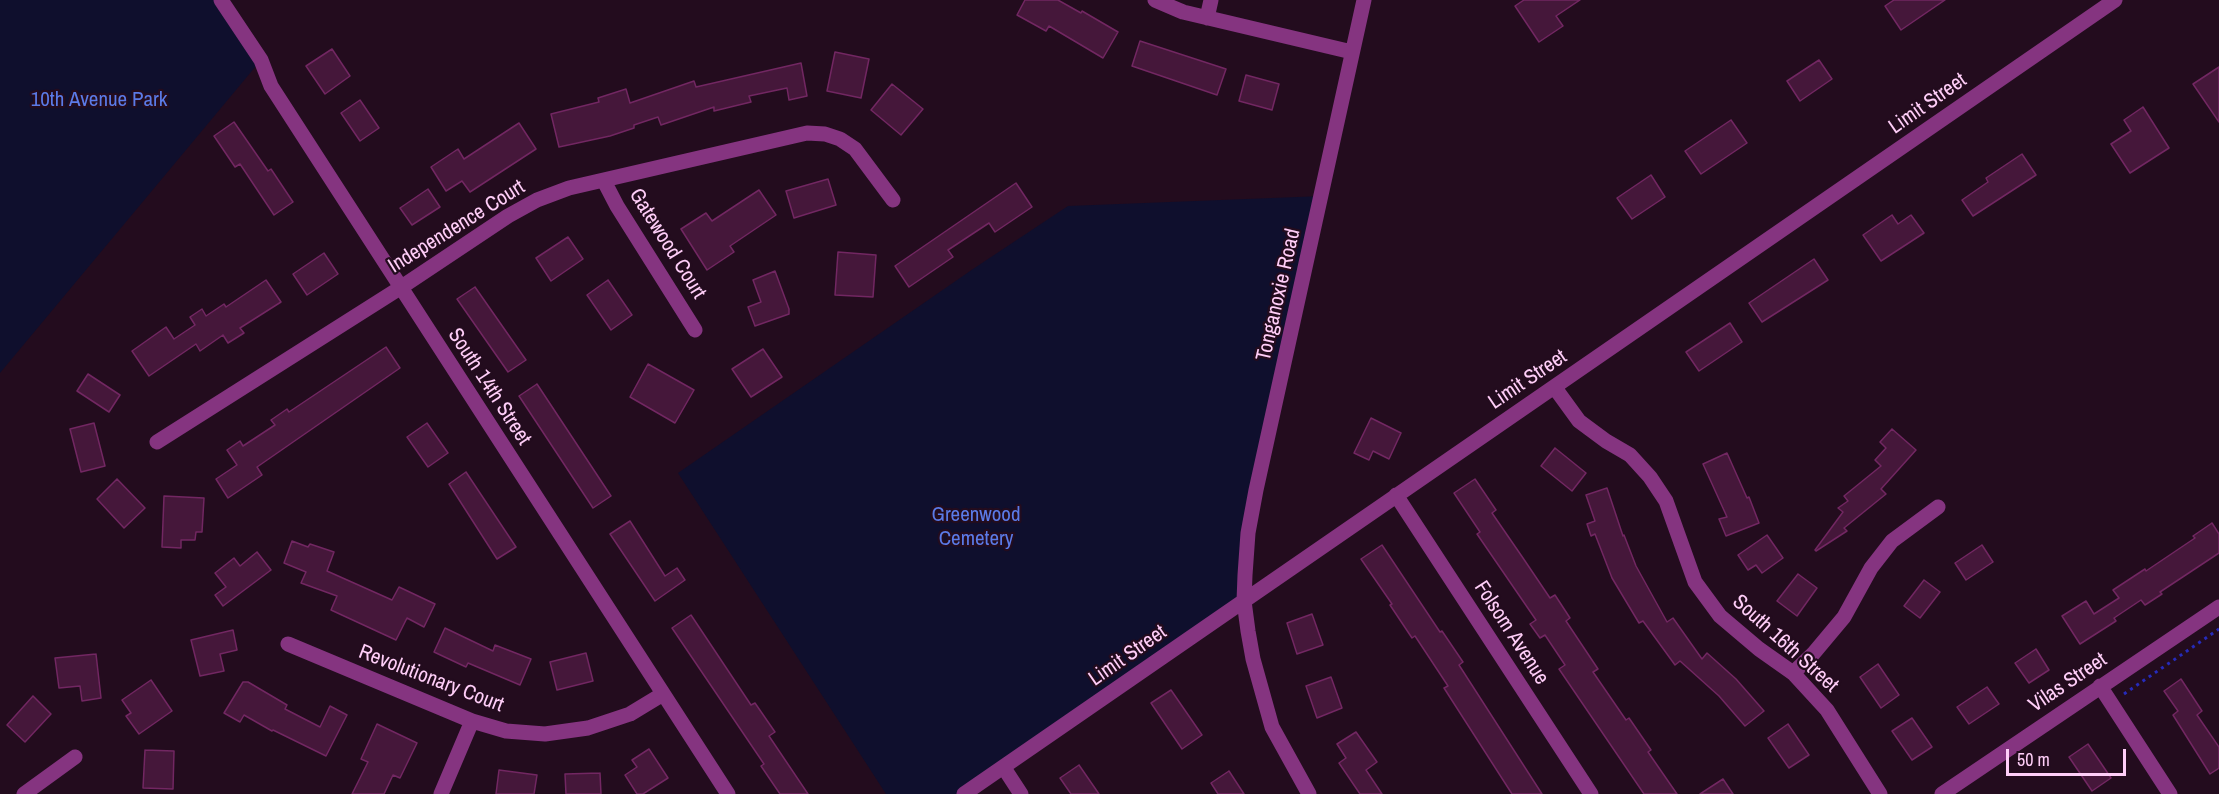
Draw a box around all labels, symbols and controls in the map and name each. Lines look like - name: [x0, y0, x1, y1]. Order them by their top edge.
- street label: Limit Street: [1884, 68, 1972, 140]
- park label: 10th Avenue Park: [31, 87, 167, 113]
- street label: Independence Court: [384, 175, 530, 279]
- street label: Gatewood Court: [623, 184, 711, 304]
- street label: Tonganoxie Road: [1252, 226, 1306, 364]
- street label: South 14th Street: [442, 324, 536, 450]
- street label: Limit Street: [1484, 345, 1572, 415]
- park label: Greenwood Cemetery: [931, 502, 1021, 552]
- street label: Folsom Avenue: [1468, 576, 1554, 690]
- street label: South 16th Street: [1727, 590, 1843, 698]
- street label: Limit Street: [1084, 620, 1172, 692]
- street label: Revolutionary Court: [355, 640, 507, 718]
- street label: Vilas Street: [2024, 648, 2112, 718]
- scale bar: [2009, 737, 2129, 775]
- text: 50 m: [2017, 747, 2050, 772]

